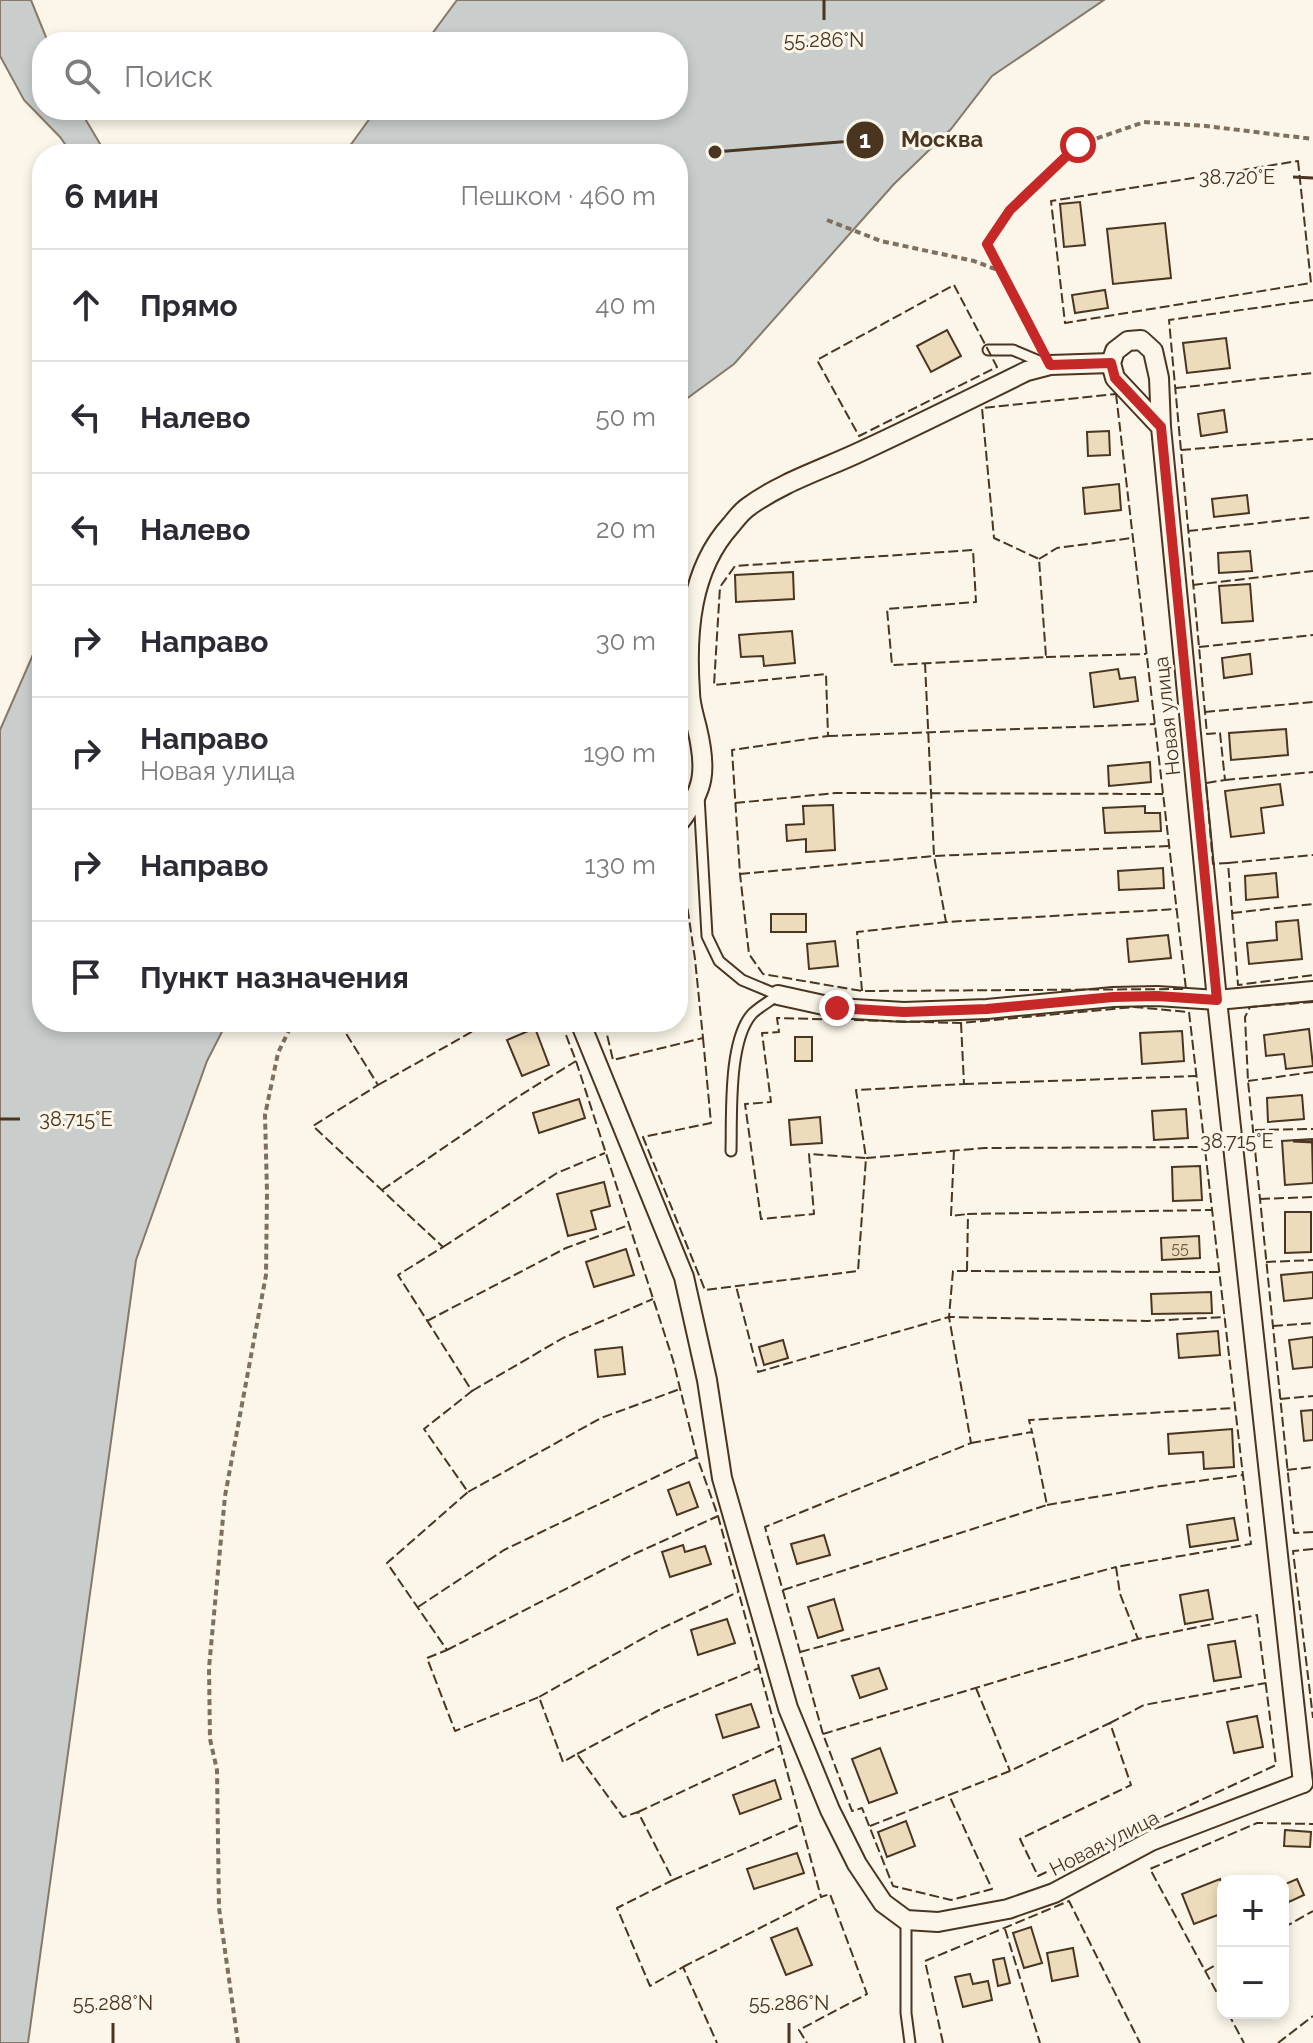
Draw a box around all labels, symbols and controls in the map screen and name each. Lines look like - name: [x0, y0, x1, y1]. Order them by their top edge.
- text: 55.286°N: [784, 28, 864, 52]
- search box: [32, 32, 688, 120]
- icon: search: [60, 54, 104, 98]
- text: Поиск: [124, 59, 213, 94]
- callout: Москва: [845, 117, 999, 163]
- text: 1: [859, 125, 871, 154]
- text: Москва: [901, 126, 983, 152]
- route start: [1060, 127, 1096, 163]
- text: 38.720°E: [1199, 165, 1275, 189]
- text: 6 мин: [64, 176, 159, 216]
- text: Пешком · 460 m: [460, 181, 656, 211]
- icon: ahead: [64, 283, 108, 327]
- text: Прямо: [140, 288, 238, 323]
- text: 40 m: [595, 290, 656, 320]
- icon: left: [64, 395, 108, 439]
- text: Налево: [140, 400, 250, 435]
- text: 50 m: [595, 402, 656, 432]
- icon: left: [64, 507, 108, 551]
- text: Налево: [140, 512, 250, 547]
- text: 20 m: [596, 514, 656, 544]
- icon: right: [64, 619, 108, 663]
- text: Направо: [140, 624, 269, 659]
- text: 30 m: [596, 626, 656, 656]
- street label: Новая улица: [1149, 655, 1185, 777]
- text: Направо: [140, 721, 269, 756]
- icon: right: [64, 731, 108, 775]
- text: 190 m: [583, 738, 656, 768]
- text: Новая улица: [140, 756, 295, 786]
- icon: right: [64, 843, 108, 887]
- text: Направо: [140, 848, 269, 883]
- text: 130 m: [585, 850, 656, 880]
- icon: arrive: [64, 955, 108, 999]
- text: Пункт назначения: [140, 960, 409, 995]
- route end: [819, 990, 855, 1026]
- text: 38.715°E: [39, 1107, 113, 1131]
- text: 38.715°E: [1200, 1129, 1274, 1153]
- house number: 55: [1171, 1239, 1189, 1258]
- street label: Новая улица: [1045, 1805, 1163, 1881]
- map controls: [1217, 1875, 1289, 2019]
- button: +: [1217, 1875, 1289, 1947]
- button: −: [1217, 1947, 1289, 2019]
- text: 55.288°N: [73, 1991, 153, 2015]
- text: 55.286°N: [749, 1991, 829, 2015]

